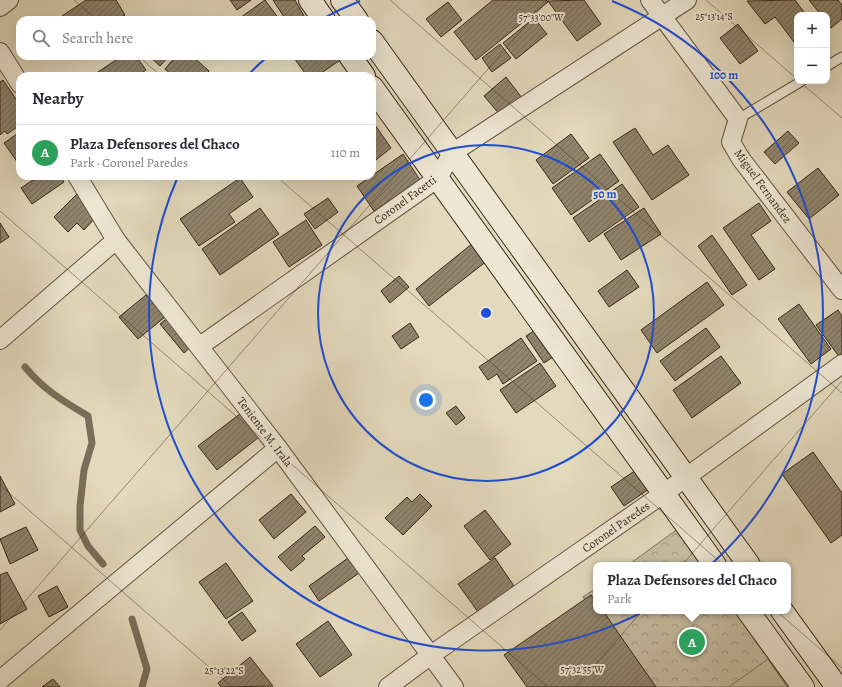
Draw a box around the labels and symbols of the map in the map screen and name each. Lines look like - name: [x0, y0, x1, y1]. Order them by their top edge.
- text: 25°13'14"S: [695, 10, 733, 23]
- text: 57°33'00"W: [519, 11, 564, 24]
- text: 100 m: [710, 67, 738, 83]
- street label: Miguel Fernandez: [731, 146, 795, 226]
- street label: Coronel Facetti: [370, 172, 440, 228]
- text: 50 m: [593, 186, 617, 202]
- centre of rings: [479, 306, 493, 320]
- your location: [416, 390, 436, 410]
- street label: Teniente M. Irala: [233, 394, 297, 471]
- street label: Coronel Paredes: [579, 498, 653, 556]
- pin: A: [679, 627, 705, 657]
- text: 57°32'55"W: [560, 663, 604, 676]
- text: 25°13'22"S: [204, 664, 244, 677]

